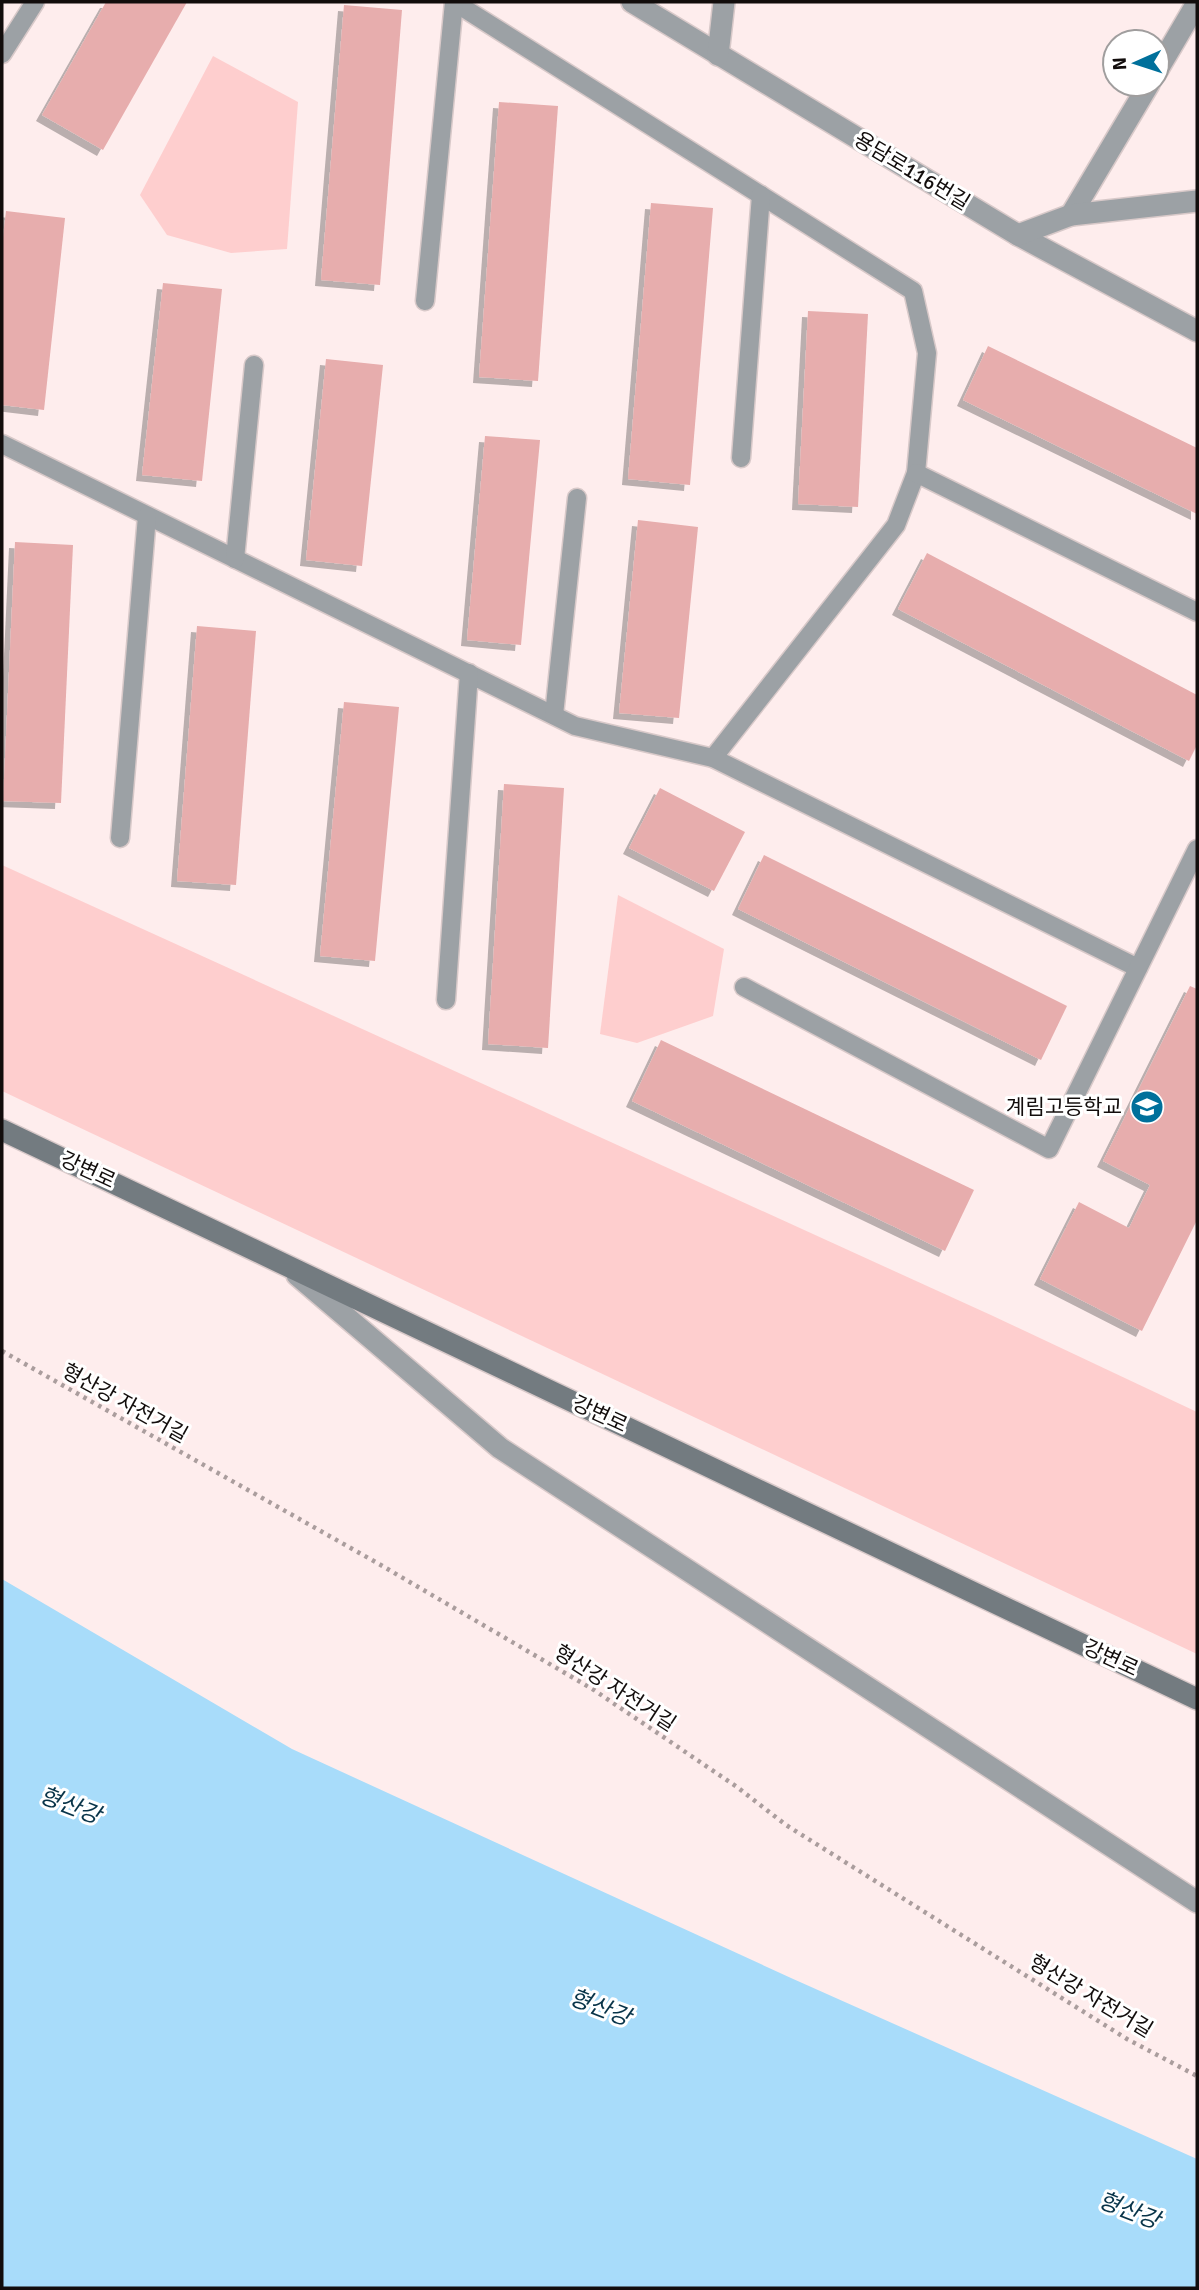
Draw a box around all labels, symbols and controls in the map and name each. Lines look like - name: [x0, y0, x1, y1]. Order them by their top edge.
- north arrow: [1101, 28, 1171, 98]
- text: N: [1108, 57, 1132, 71]
- street label: 용담로116번길: [849, 126, 975, 216]
- school or university icon: 계림고등학교: [1128, 1088, 1166, 1126]
- place label: 계림고등학교: [1006, 1094, 1122, 1120]
- street label: 강변로: [56, 1146, 120, 1194]
- street label: 형산강 자전거길: [58, 1358, 192, 1448]
- street label: 강변로: [568, 1390, 632, 1438]
- street label: 강변로: [1079, 1634, 1143, 1682]
- street label: 형산강 자전거길: [549, 1639, 681, 1737]
- water label: 형산강: [35, 1781, 107, 1831]
- street label: 형산강 자전거길: [1024, 1949, 1158, 2043]
- water label: 형산강: [565, 1983, 637, 2033]
- water label: 형산강: [1094, 2186, 1166, 2236]

